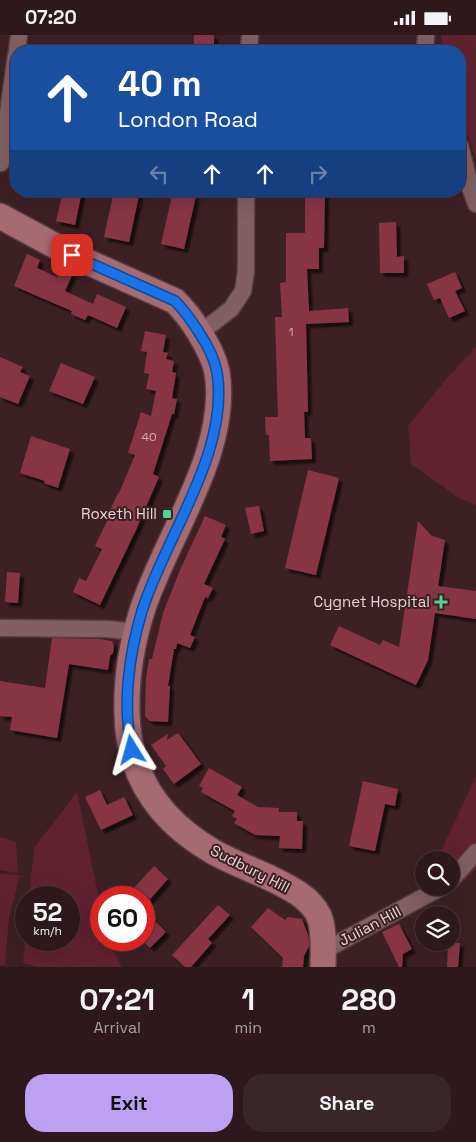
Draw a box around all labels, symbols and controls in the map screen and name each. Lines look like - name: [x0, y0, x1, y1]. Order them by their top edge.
- text: 07:20: [25, 5, 77, 30]
- text: 40 m: [118, 62, 202, 106]
- icon: ahead: [35, 65, 100, 130]
- text: London Road: [118, 105, 258, 133]
- icon: left: [145, 160, 173, 188]
- icon: ahead: [198, 160, 226, 188]
- icon: ahead: [251, 160, 279, 188]
- icon: right: [304, 160, 332, 188]
- pin: [51, 234, 93, 276]
- icon: arrive: [58, 241, 86, 269]
- house number: 1: [288, 324, 294, 340]
- house number: 40: [141, 429, 157, 445]
- place label: Roxeth Hill: [81, 504, 157, 523]
- marker: Roxeth Hill: [161, 508, 173, 520]
- place label: Cygnet Hospital: [314, 592, 430, 611]
- marker: Cygnet Hospital: [434, 595, 448, 609]
- position arrow: [105, 723, 157, 775]
- street label: Sudbury Hill: [207, 840, 293, 897]
- map controls: [415, 851, 460, 951]
- button: search: [415, 851, 460, 896]
- speed limit sign: 60: [90, 886, 155, 951]
- text: 52: [33, 896, 62, 928]
- street label: Julian Hill: [335, 901, 404, 950]
- button: layers: [415, 906, 460, 951]
- text: km/h: [33, 923, 62, 939]
- text: 07:21: [79, 980, 155, 1019]
- text: 1: [241, 980, 255, 1019]
- text: 280: [341, 980, 397, 1019]
- text: Arrival: [93, 1017, 141, 1038]
- text: min: [235, 1017, 262, 1038]
- text: m: [362, 1017, 376, 1038]
- button: Exit: [25, 1074, 233, 1132]
- button: Share: [243, 1074, 451, 1132]

